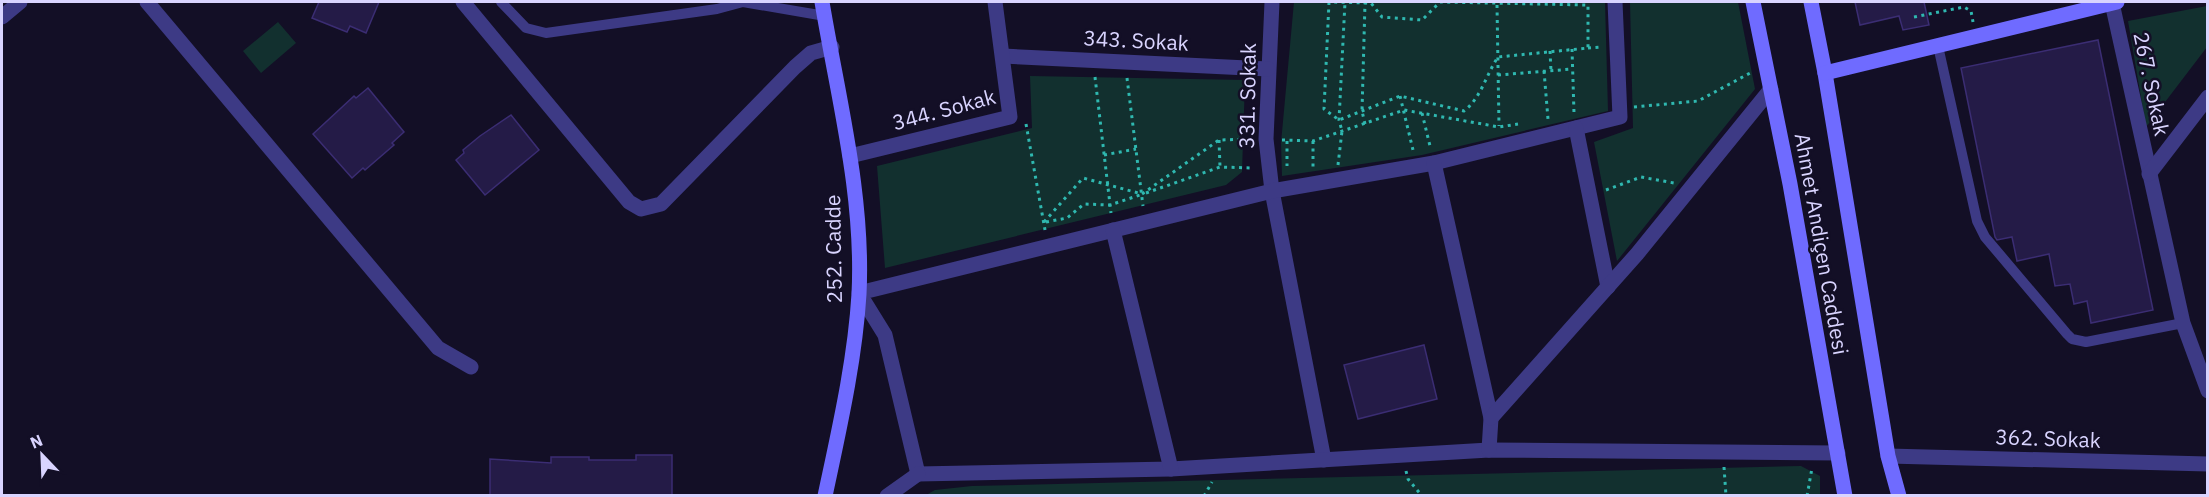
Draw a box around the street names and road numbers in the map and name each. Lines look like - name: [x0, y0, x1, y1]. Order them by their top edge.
- street label: 343. Sokak: [1083, 23, 1190, 57]
- street label: 267. Sokak: [2127, 29, 2177, 138]
- street label: 331. Sokak: [1232, 43, 1262, 149]
- street label: 344. Sokak: [889, 82, 998, 136]
- street label: Ahmet Andiçen Caddesi: [1789, 131, 1855, 357]
- street label: 252. Cadde: [818, 194, 848, 304]
- street label: 362. Sokak: [1995, 422, 2101, 454]

